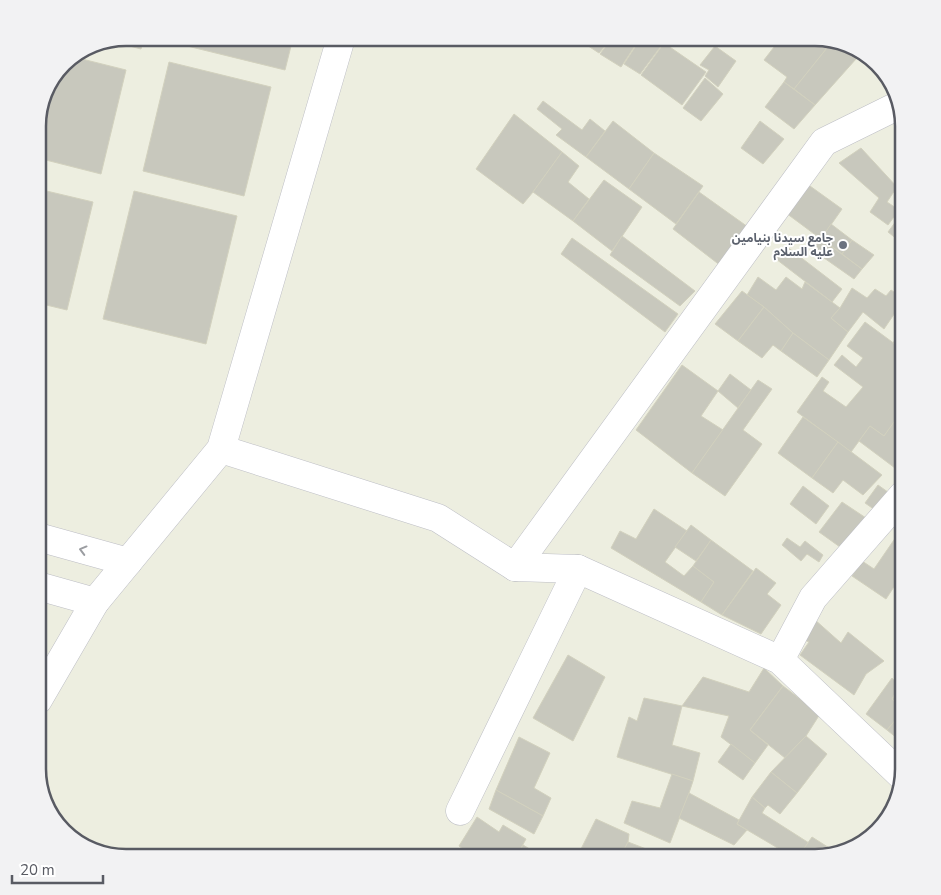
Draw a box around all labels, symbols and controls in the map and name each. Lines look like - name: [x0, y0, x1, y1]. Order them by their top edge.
- place label: جامع سيدنا بنيامين عليه السلام: [732, 230, 833, 261]
- marker: جامع سيدنا بنيامين عليه السلام: [837, 239, 849, 251]
- one-way arrow: [79, 545, 87, 555]
- scale bar: [12, 852, 104, 884]
- text: 20 m: [20, 860, 55, 880]

